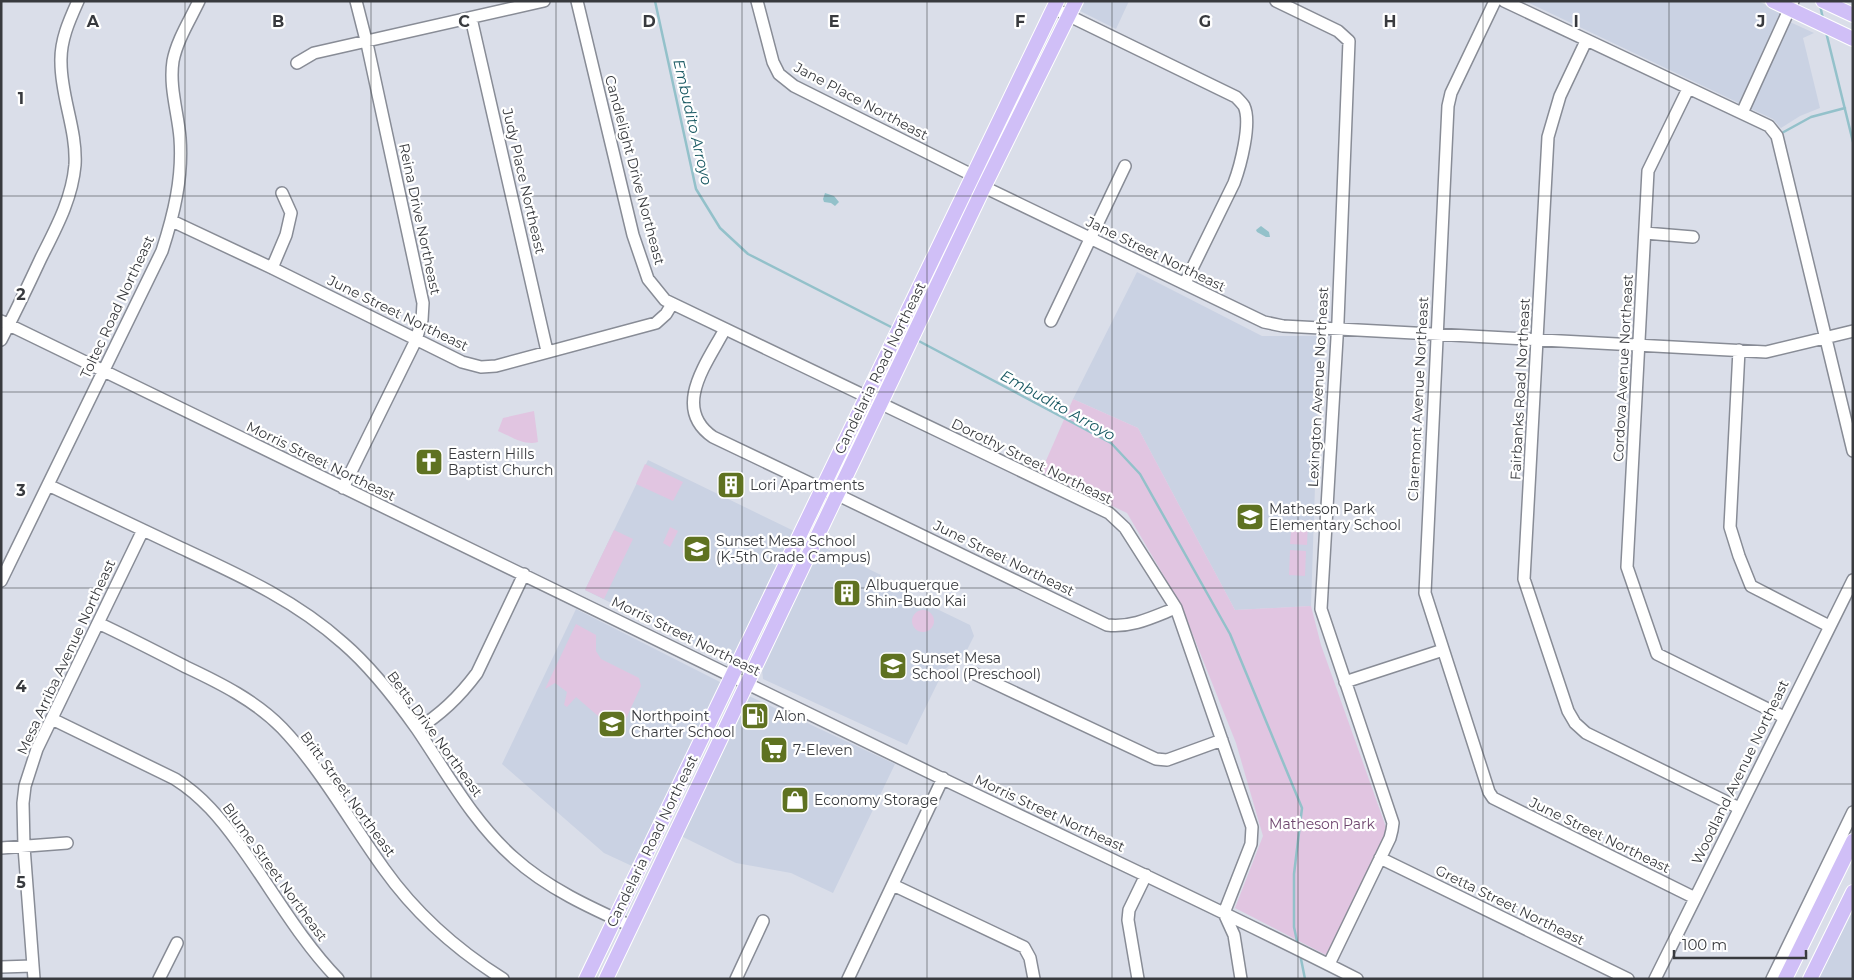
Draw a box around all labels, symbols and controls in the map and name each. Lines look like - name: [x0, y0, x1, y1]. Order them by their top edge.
- text: A: [86, 12, 100, 31]
- text: B: [272, 12, 284, 31]
- text: C: [458, 12, 470, 31]
- text: D: [642, 12, 656, 31]
- text: E: [829, 12, 839, 31]
- text: F: [1015, 12, 1025, 31]
- text: G: [1199, 12, 1211, 31]
- text: H: [1384, 12, 1396, 31]
- text: I: [1573, 12, 1579, 31]
- text: J: [1756, 12, 1765, 31]
- water label: Embudito Arroyo: [669, 57, 717, 187]
- street label: Jane Place Northeast: [790, 58, 931, 144]
- street label: Candlelight Drive Northeast: [601, 73, 669, 267]
- text: 1: [18, 89, 24, 108]
- street label: Judy Place Northeast: [498, 105, 550, 256]
- street label: Reina Drive Northeast: [395, 142, 445, 297]
- street label: Jane Street Northeast: [1082, 212, 1229, 296]
- street label: Toltec Road Northeast: [76, 232, 158, 381]
- street label: June Street Northeast: [324, 271, 472, 355]
- street label: Cordova Avenue Northeast: [1609, 273, 1637, 462]
- street label: Candelaria Road Northeast: [830, 279, 930, 457]
- text: 2: [16, 285, 26, 304]
- street label: Lexington Avenue Northeast: [1304, 286, 1332, 488]
- street label: Claremont Avenue Northeast: [1404, 296, 1432, 502]
- street label: Fairbanks Road Northeast: [1506, 297, 1534, 481]
- water label: Embudito Arroyo: [997, 366, 1119, 444]
- street label: Dorothy Street Northeast: [949, 414, 1116, 508]
- street label: Morris Street Northeast: [244, 417, 399, 505]
- place label: Eastern Hills Baptist Church: [448, 445, 553, 479]
- church icon: Eastern Hills Baptist Church: [414, 447, 444, 477]
- building icon: Lori Apartments: [716, 470, 746, 500]
- place label: Lori Apartments: [750, 476, 865, 494]
- text: 3: [15, 481, 26, 500]
- place label: Matheson Park Elementary School: [1269, 500, 1401, 534]
- school or university icon: Matheson Park Elementary School: [1235, 502, 1265, 532]
- street label: June Street Northeast: [930, 516, 1078, 600]
- place label: Sunset Mesa School (K-5th Grade Campus): [716, 532, 871, 566]
- school or university icon: Sunset Mesa School (K-5th Grade Campus): [682, 534, 712, 564]
- street label: Mesa Arriba Avenue Northeast: [13, 556, 119, 758]
- place label: Albuquerque Shin-Budo Kai: [866, 576, 966, 610]
- building icon: Albuquerque Shin-Budo Kai: [832, 578, 862, 608]
- street label: Morris Street Northeast: [609, 592, 764, 680]
- place label: Sunset Mesa School (Preschool): [912, 649, 1041, 683]
- school or university icon: Sunset Mesa School (Preschool): [878, 651, 908, 681]
- street label: Betts Drive Northeast: [383, 668, 487, 801]
- street label: Woodland Avenue Northeast: [1687, 676, 1793, 867]
- text: 4: [15, 677, 27, 696]
- fuel station icon: Alon: [740, 701, 770, 731]
- place label: Northpoint Charter School: [631, 707, 735, 741]
- place label: Alon: [774, 707, 806, 725]
- school or university icon: Northpoint Charter School: [597, 709, 627, 739]
- street label: Britt Street Northeast: [296, 728, 400, 861]
- supermarket icon: 7-Eleven: [759, 735, 789, 765]
- place label: 7-Eleven: [793, 741, 853, 759]
- street label: Candelaria Road Northeast: [602, 752, 702, 930]
- street label: Morris Street Northeast: [972, 770, 1128, 856]
- shop icon: Economy Storage: [780, 785, 810, 815]
- place label: Economy Storage: [814, 791, 938, 809]
- street label: June Street Northeast: [1526, 793, 1674, 877]
- street label: Blume Street Northeast: [219, 799, 332, 945]
- park label: Matheson Park: [1269, 815, 1376, 833]
- street label: Gretta Street Northeast: [1432, 861, 1588, 949]
- text: 5: [16, 873, 26, 892]
- scale bar: [1674, 928, 1806, 960]
- text: 100 m: [1682, 935, 1727, 954]

